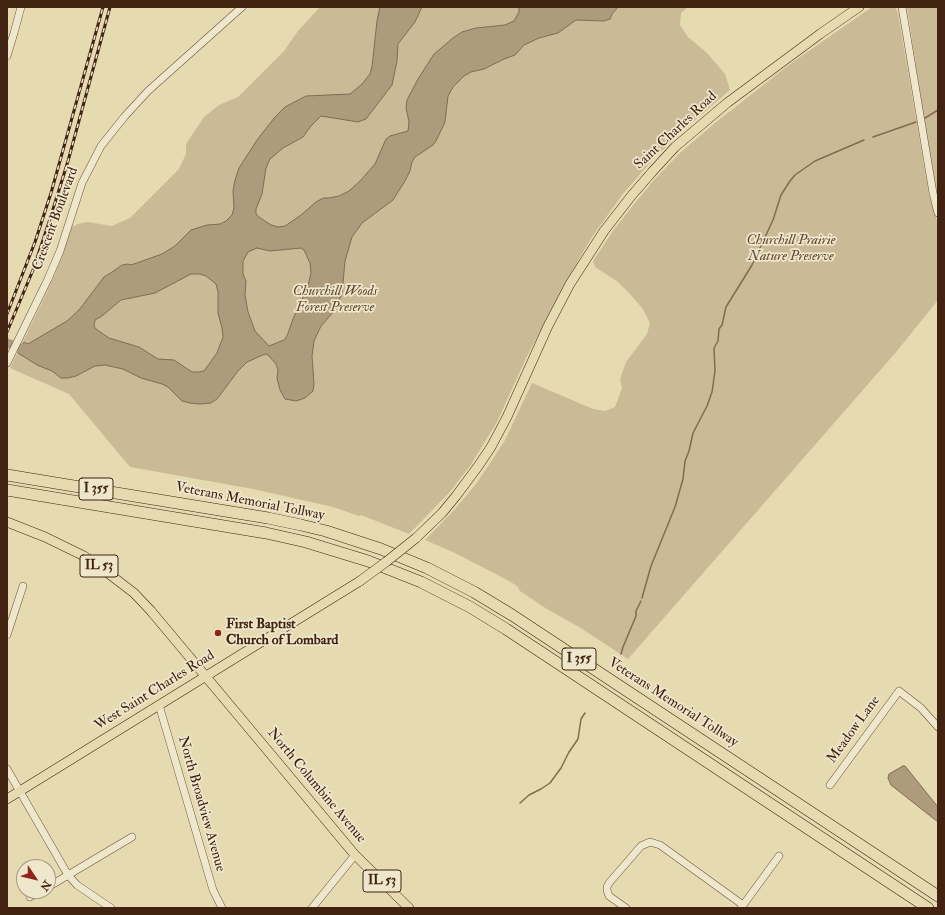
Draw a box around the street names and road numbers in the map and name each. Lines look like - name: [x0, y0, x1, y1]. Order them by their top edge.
- street label: Saint Charles Road: [631, 88, 721, 174]
- street label: Crescent Boulevard: [30, 165, 82, 273]
- road number: I 355: [79, 478, 113, 500]
- street label: Veterans Memorial Tollway: [174, 479, 326, 525]
- road number: IL 53: [80, 555, 118, 577]
- street label: West Saint Charles Road: [92, 647, 218, 735]
- road number: I 355: [562, 648, 596, 670]
- street label: Veterans Memorial Tollway: [605, 655, 741, 751]
- street label: Meadow Lane: [824, 693, 884, 767]
- street label: North Columbine Avenue: [263, 725, 369, 847]
- street label: North Broadview Avenue: [174, 734, 228, 874]
- road number: IL 53: [363, 870, 401, 892]

